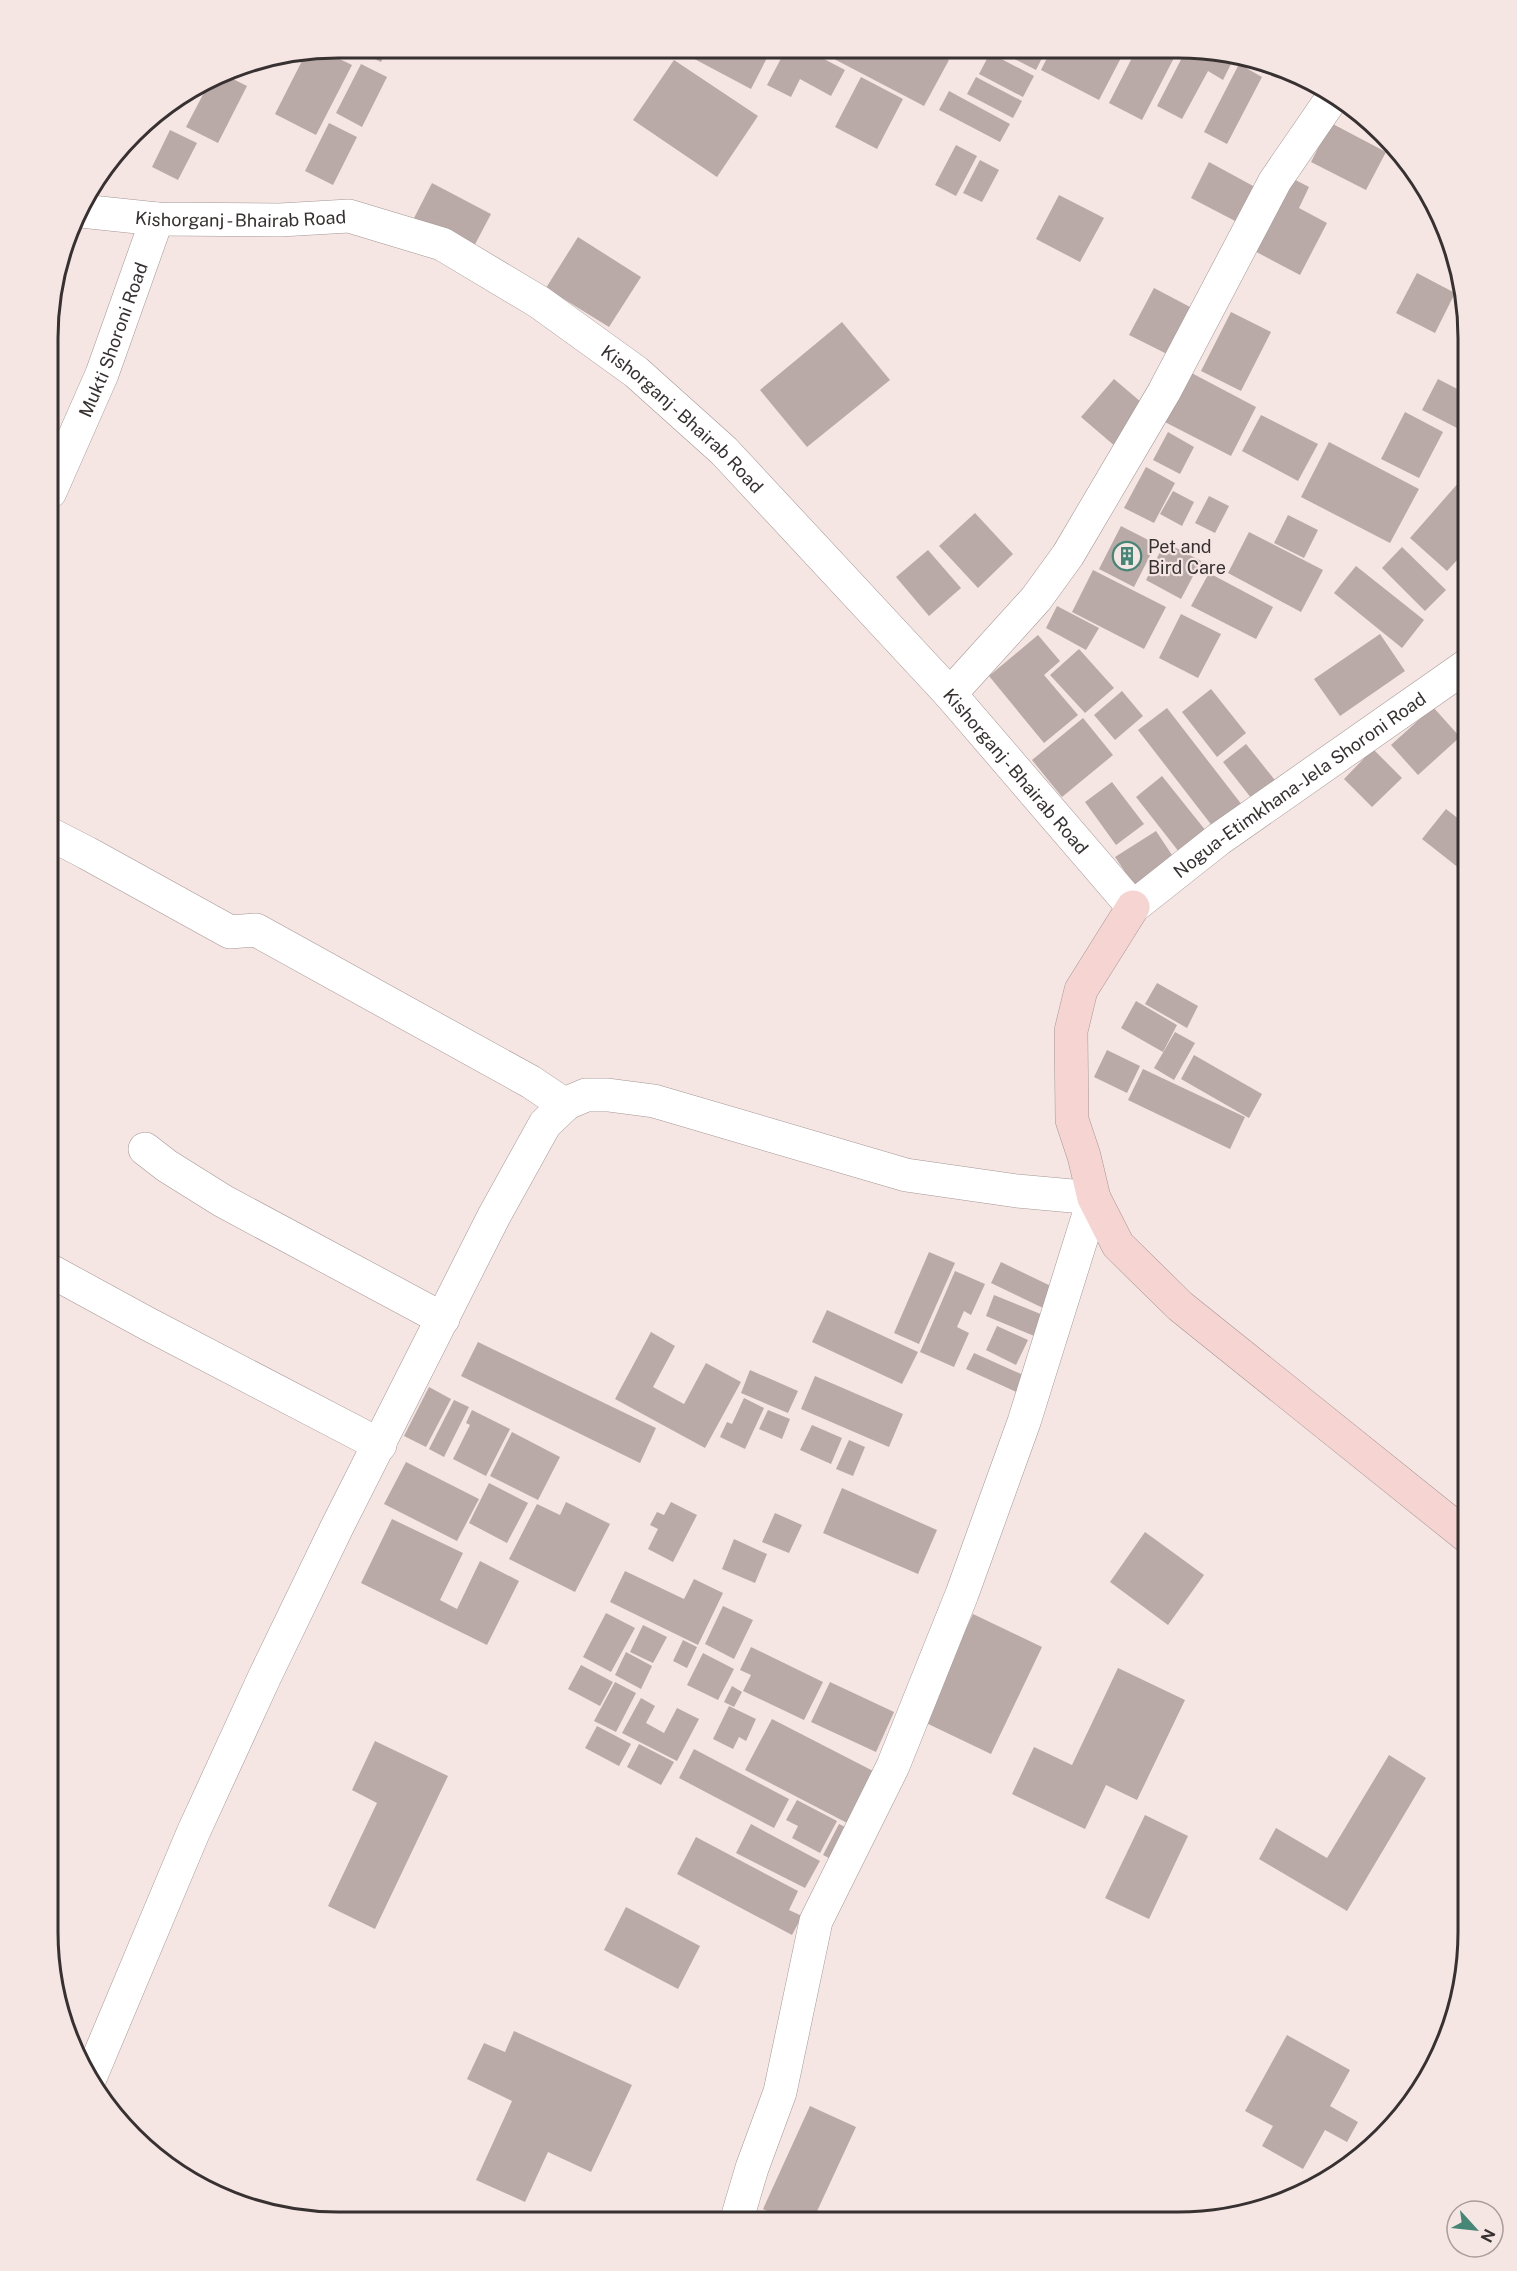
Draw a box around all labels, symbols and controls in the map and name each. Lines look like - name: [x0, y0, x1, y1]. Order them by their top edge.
- street label: Kishorganj - Bhairab Road: [134, 206, 347, 231]
- street label: Mukti Shoroni Road: [74, 259, 151, 420]
- street label: Kishorganj - Bhairab Road: [598, 340, 768, 497]
- place label: Pet and Bird Care: [1148, 536, 1226, 578]
- building icon: Pet and Bird Care: [1111, 540, 1143, 572]
- street label: Kishorganj - Bhairab Road: [939, 684, 1093, 858]
- street label: Nogua-Etimkhana-Jela Shoroni Road: [1169, 687, 1430, 882]
- north arrow: [1445, 2199, 1505, 2259]
- text: N: [1477, 2226, 1499, 2245]

